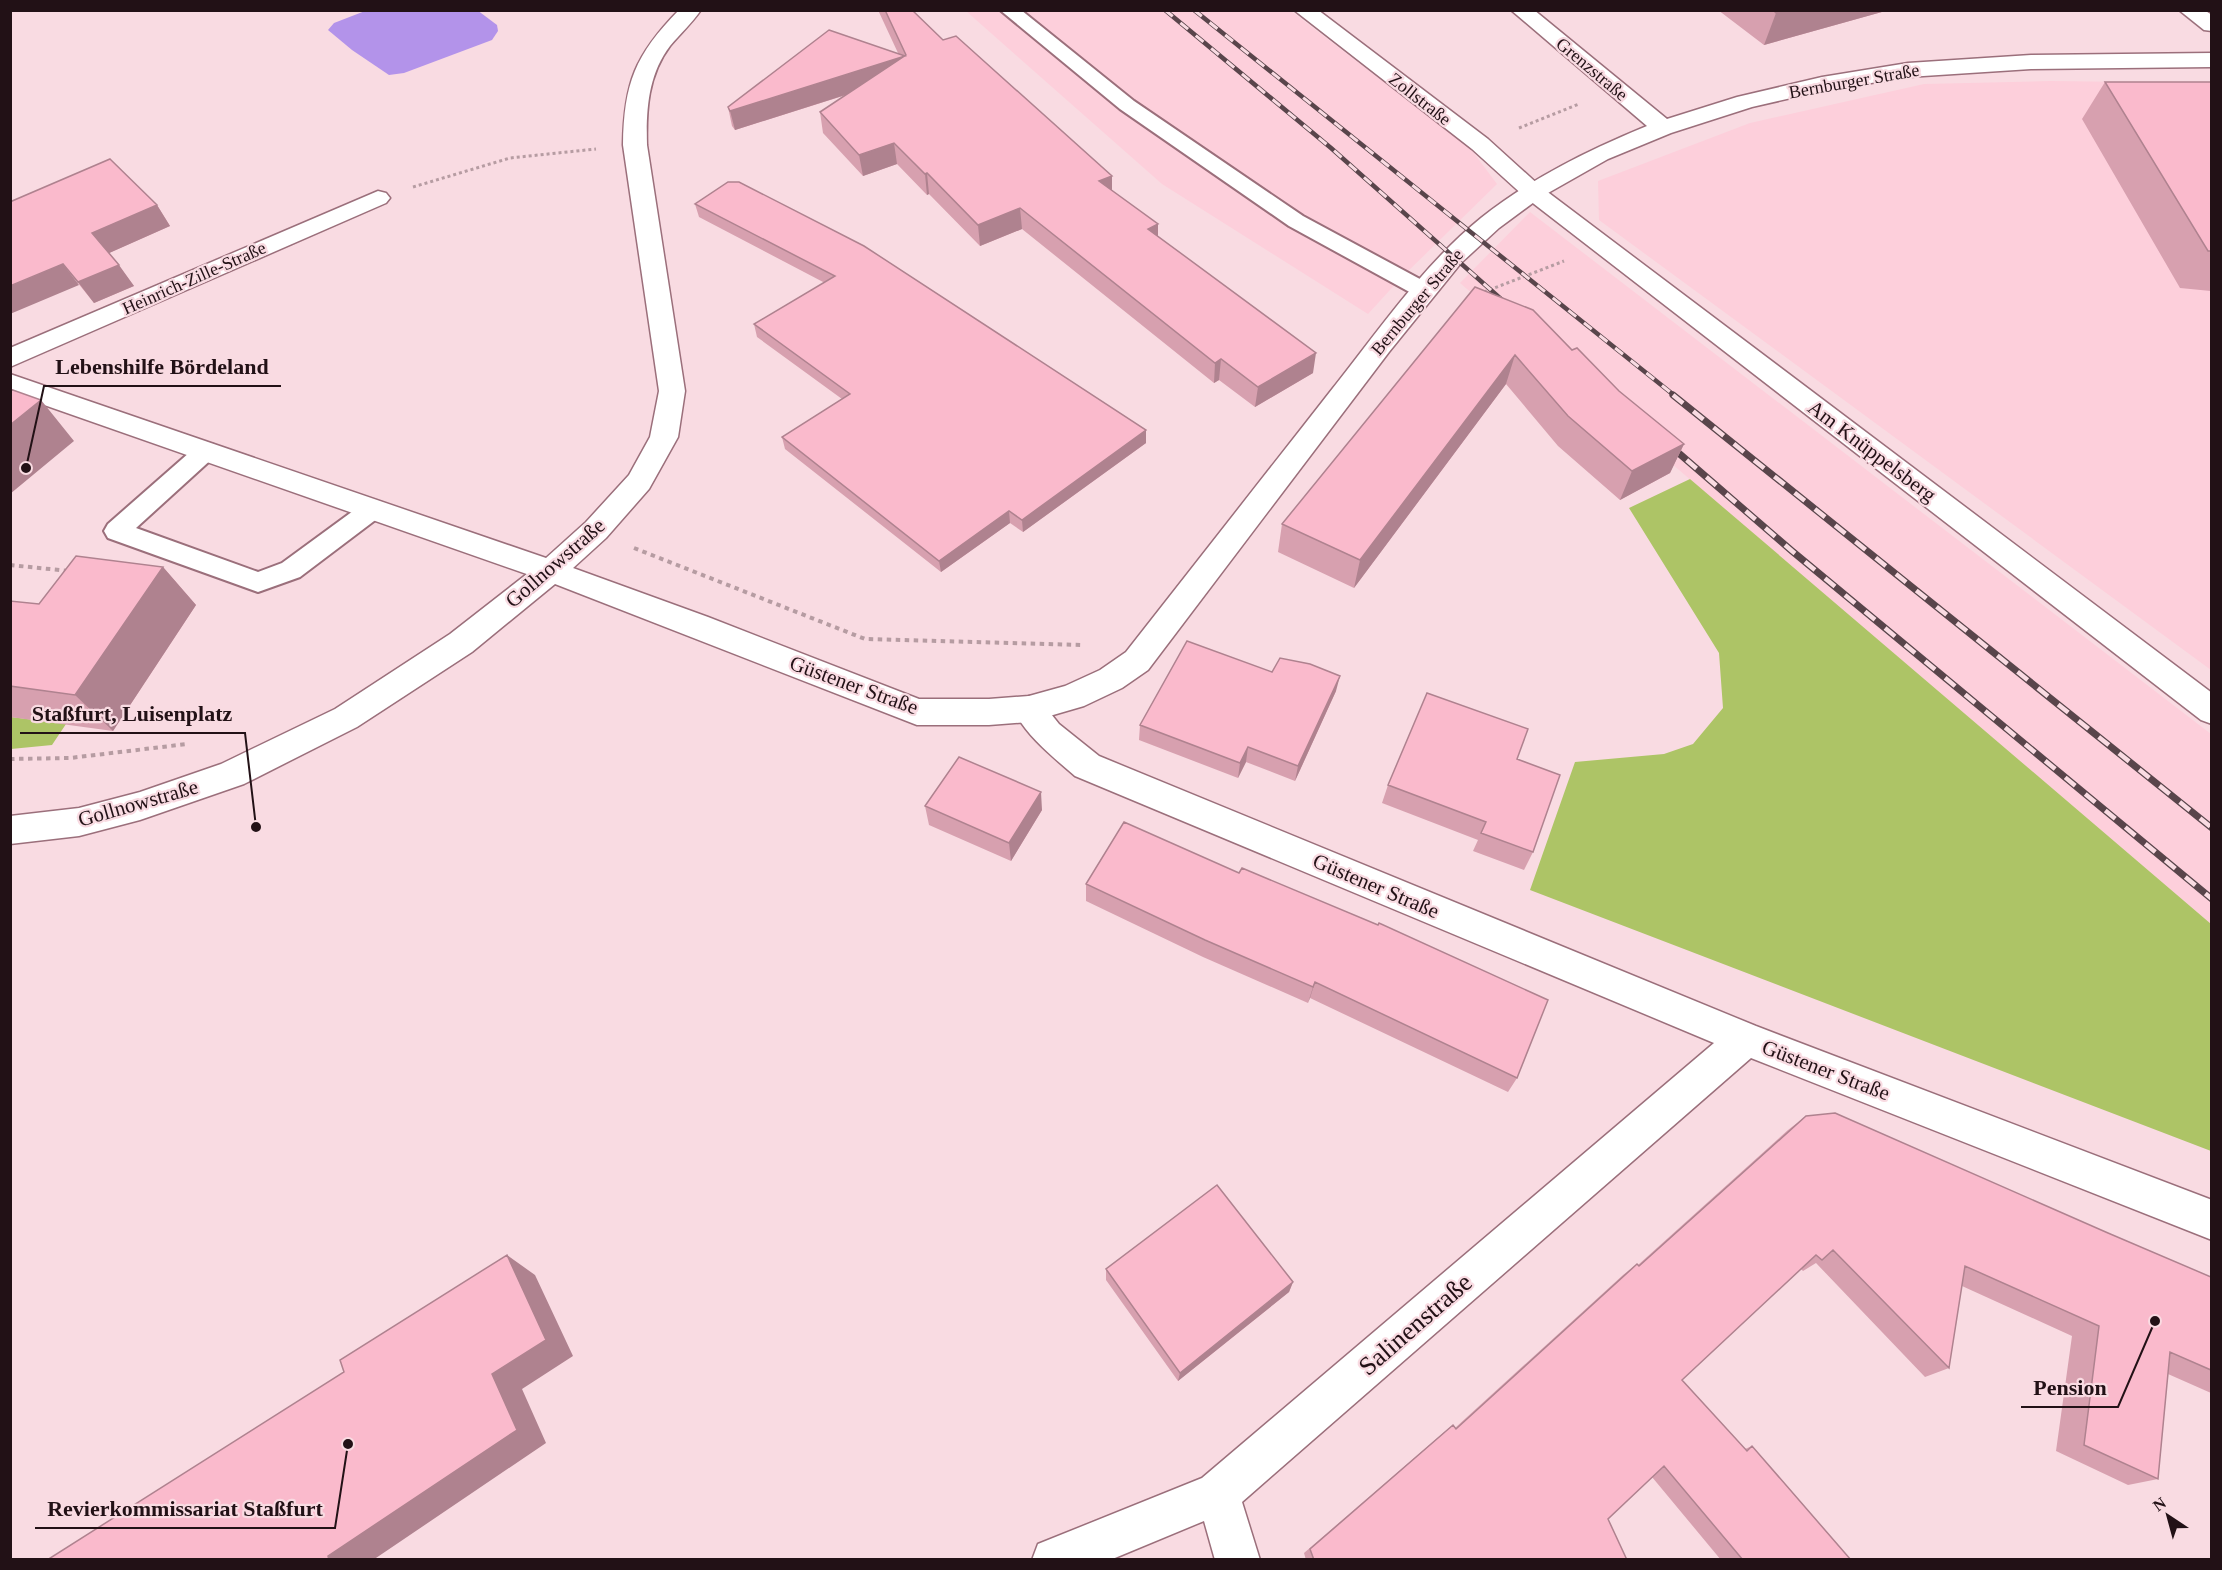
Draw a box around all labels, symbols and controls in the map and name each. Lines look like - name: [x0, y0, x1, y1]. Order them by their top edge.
- street label: Grenzstraße: [1552, 33, 1632, 105]
- street label: Bernburger Straße: [1787, 60, 1921, 102]
- street label: Zollstraße: [1385, 69, 1455, 129]
- street label: Heinrich-Zille-Straße: [119, 237, 269, 319]
- street label: Bernburger Straße: [1367, 245, 1467, 359]
- callout: Lebenshilfe Bördeland: [44, 346, 281, 386]
- text: Lebenshilfe Bördeland: [55, 354, 269, 379]
- street label: Am Knüppelsberg: [1803, 395, 1941, 507]
- street label: Gollnowstraße: [500, 513, 610, 613]
- street label: Güstener Straße: [787, 651, 921, 719]
- callout: Staßfurt, Luisenplatz: [20, 693, 245, 733]
- text: Staßfurt, Luisenplatz: [32, 701, 232, 726]
- street label: Gollnowstraße: [75, 774, 201, 832]
- street label: Güstener Straße: [1309, 849, 1443, 923]
- street label: Güstener Straße: [1759, 1035, 1893, 1105]
- street label: Salinenstraße: [1353, 1267, 1478, 1381]
- callout: Pension: [2021, 1367, 2118, 1407]
- text: Pension: [2033, 1375, 2107, 1400]
- north arrow: [2138, 1486, 2198, 1546]
- callout: Revierkommissariat Staßfurt: [35, 1488, 335, 1528]
- text: N: [2150, 1494, 2170, 1515]
- text: Revierkommissariat Staßfurt: [47, 1496, 323, 1521]

